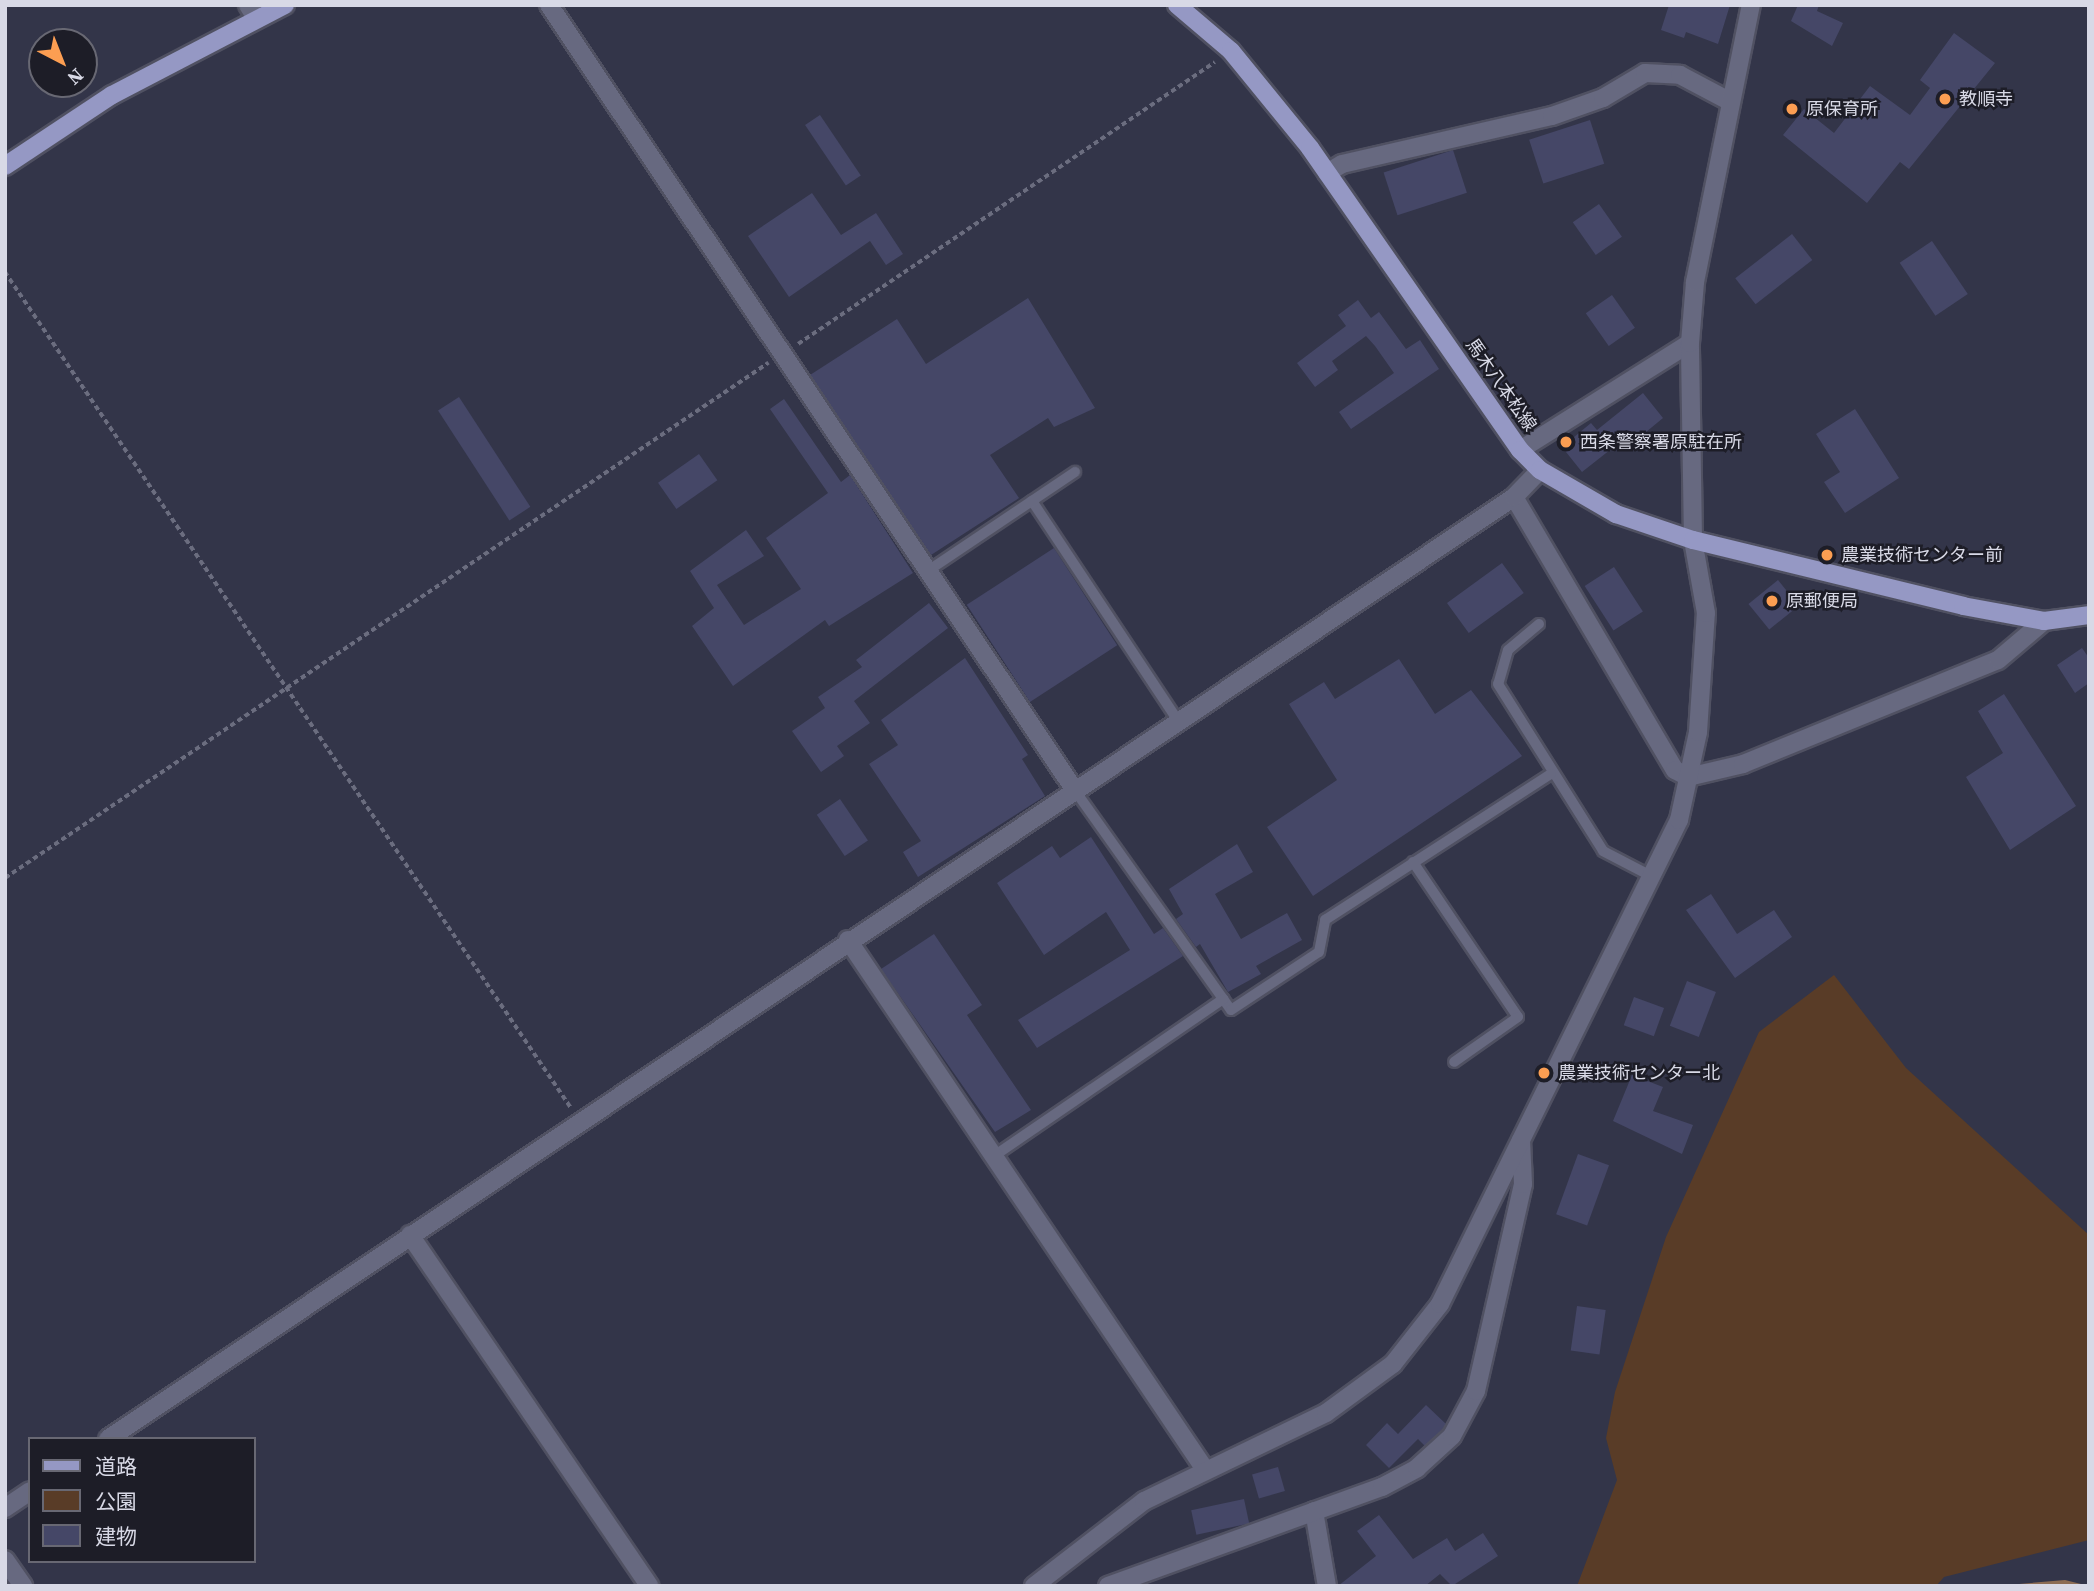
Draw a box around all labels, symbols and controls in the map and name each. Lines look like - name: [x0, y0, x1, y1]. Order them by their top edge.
- north arrow: [28, 28, 98, 98]
- text: N: [62, 63, 90, 91]
- place label: 教順寺: [1959, 88, 2013, 110]
- marker: 教順寺: [1937, 91, 1953, 107]
- place label: 原保育所: [1806, 98, 1878, 120]
- marker: 原保育所: [1784, 101, 1800, 117]
- street label: 馬木八本松線: [1461, 335, 1541, 435]
- place label: 西条警察署原駐在所: [1580, 431, 1742, 453]
- marker: 西条警察署原駐在所: [1558, 434, 1574, 450]
- place label: 農業技術センター前: [1841, 544, 2003, 566]
- marker: 農業技術センター前: [1819, 547, 1835, 563]
- place label: 原郵便局: [1786, 590, 1858, 612]
- marker: 原郵便局: [1764, 593, 1780, 609]
- place label: 農業技術センター北: [1558, 1062, 1720, 1084]
- marker: 農業技術センター北: [1536, 1065, 1552, 1081]
- legend: [28, 1437, 256, 1563]
- text: 道路: [95, 1452, 137, 1481]
- text: 公園: [95, 1487, 137, 1516]
- text: 建物: [95, 1522, 137, 1551]

